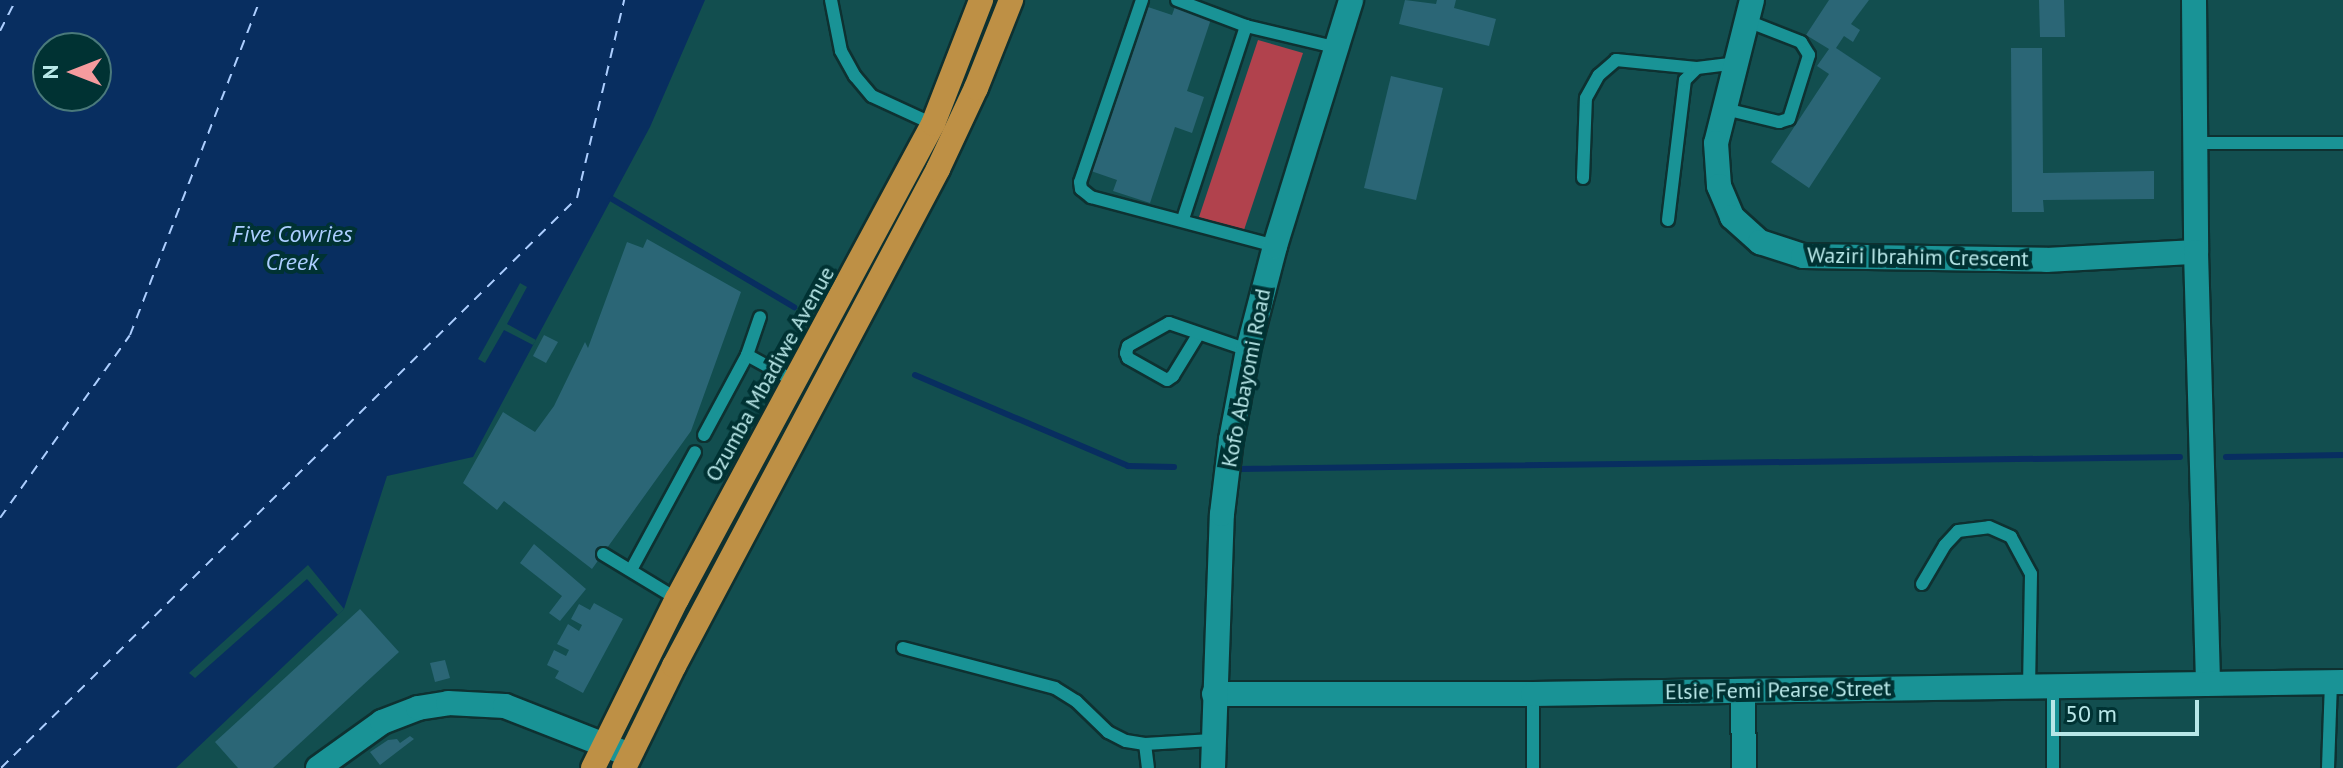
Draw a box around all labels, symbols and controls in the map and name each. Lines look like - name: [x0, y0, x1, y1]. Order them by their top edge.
- north arrow: [32, 32, 112, 112]
- text: N: [36, 65, 64, 79]
- water label: Five Cowries Creek: [232, 220, 352, 276]
- street label: Waziri Ibrahim Crescent: [1807, 242, 2029, 272]
- street label: Ozumba Mbadiwe Avenue: [700, 262, 840, 486]
- street label: Kofo Abayomi Road: [1216, 286, 1276, 470]
- street label: Elsie Femi Pearse Street: [1665, 675, 1891, 705]
- scale bar: [2055, 684, 2203, 734]
- text: 50 m: [2065, 698, 2117, 729]

